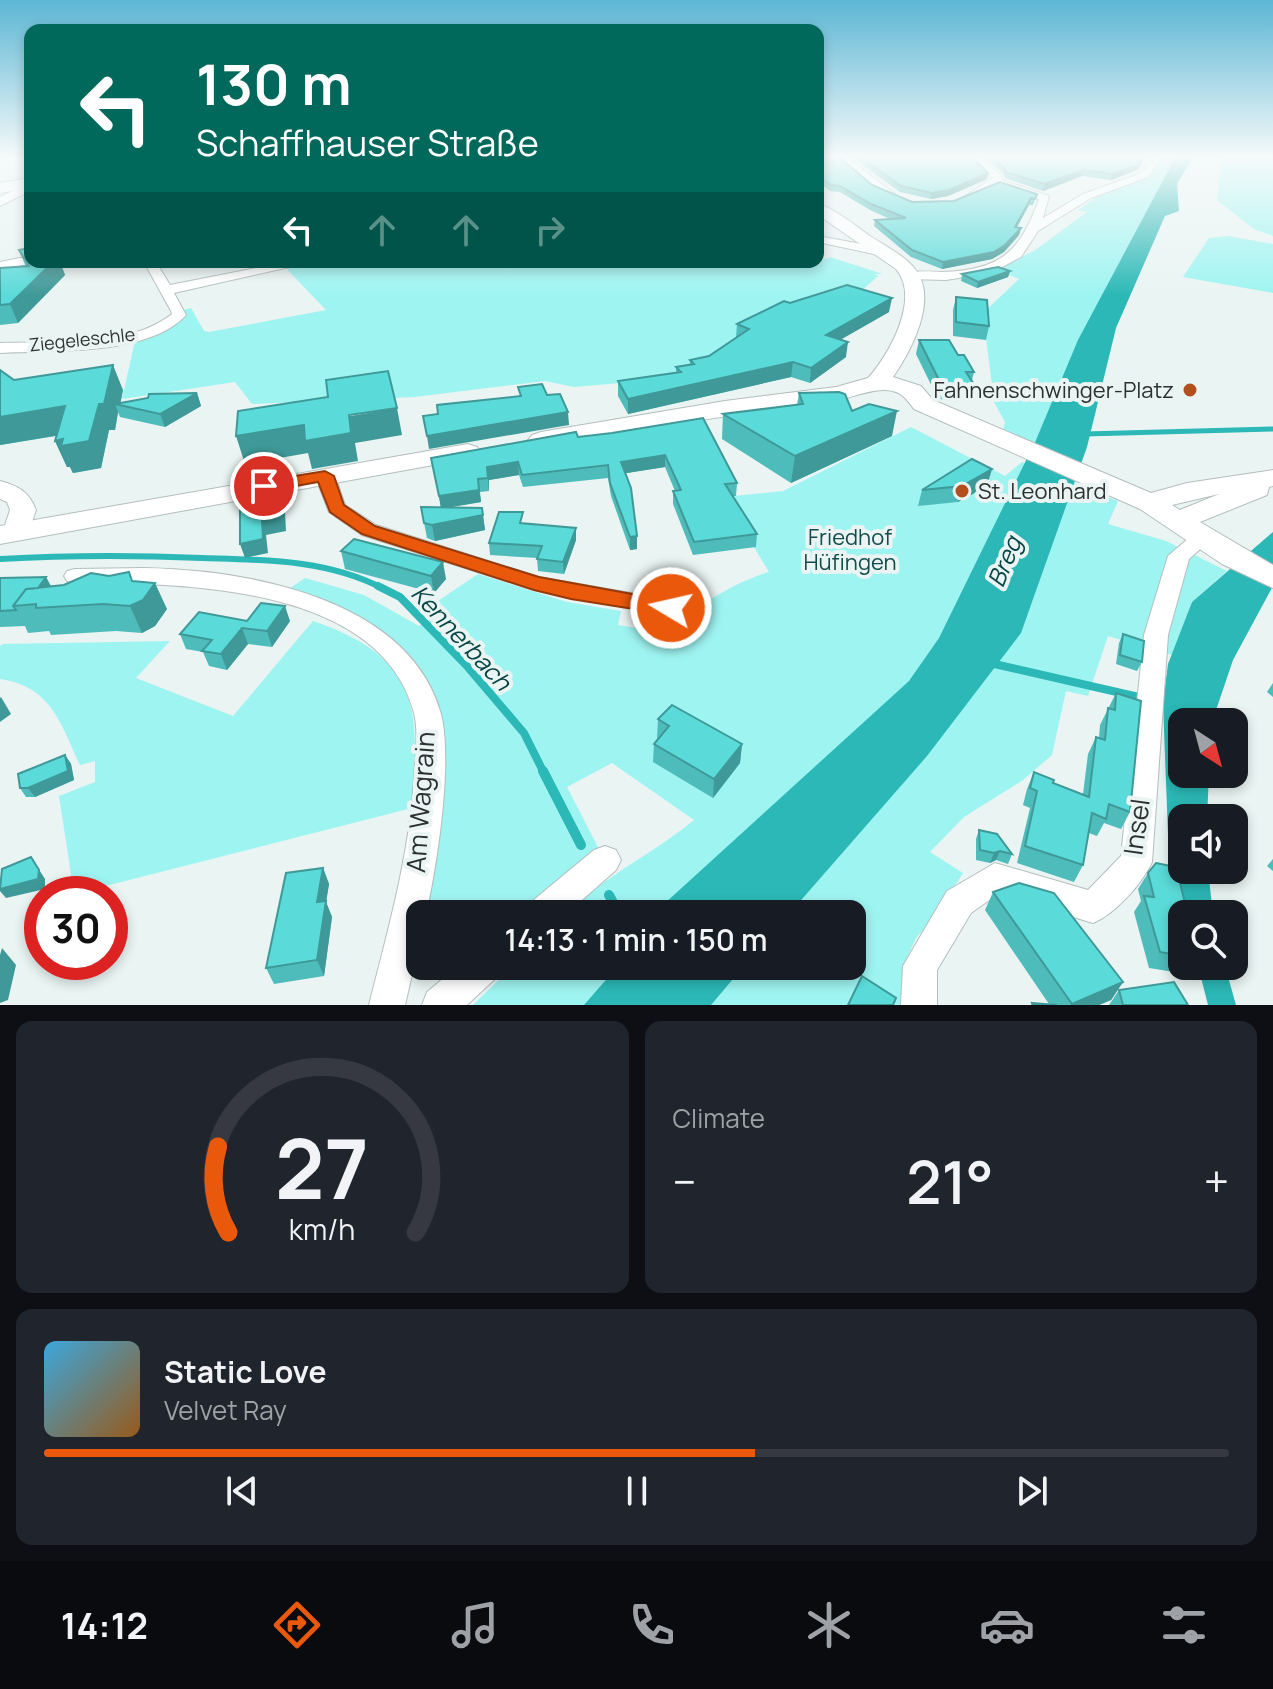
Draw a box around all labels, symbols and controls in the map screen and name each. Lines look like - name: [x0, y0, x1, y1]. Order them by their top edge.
- text: 130 m: [196, 45, 352, 122]
- icon: left: [64, 56, 168, 160]
- text: Schaffhauser Straße: [196, 118, 539, 167]
- icon: left: [276, 208, 320, 252]
- icon: ahead: [360, 208, 404, 252]
- icon: ahead: [444, 208, 488, 252]
- icon: right: [528, 208, 572, 252]
- street label: Ziegeleschle: [28, 322, 136, 357]
- place label: Fahnenschwinger-Platz: [933, 375, 1174, 405]
- marker: Fahnenschwinger-Platz: [1181, 381, 1199, 399]
- pin: [230, 452, 298, 520]
- icon: arrive: [242, 464, 286, 508]
- place label: St. Leonhard: [978, 476, 1107, 506]
- marker: St. Leonhard: [953, 482, 971, 500]
- park label: Friedhof Hüfingen: [803, 522, 897, 577]
- water label: Breg: [979, 530, 1029, 591]
- position arrow: [629, 566, 713, 650]
- water label: Kennerbach: [405, 577, 520, 697]
- north arrow: [1168, 708, 1248, 788]
- map controls: [1168, 708, 1248, 980]
- street label: Am Wagrain: [397, 730, 443, 874]
- street label: Insel: [1114, 796, 1158, 857]
- button: sound: [1168, 804, 1248, 884]
- speed limit sign: 30: [24, 876, 128, 980]
- button: search: [1168, 900, 1248, 980]
- text: 14:13 · 1 min · 150 m: [505, 919, 768, 960]
- text: Climate: [673, 1100, 765, 1136]
- text: 27: [275, 1110, 369, 1224]
- text: 21°: [906, 1140, 994, 1222]
- text: −: [673, 1151, 696, 1211]
- text: +: [1204, 1151, 1229, 1211]
- text: km/h: [289, 1210, 355, 1249]
- text: Static Love: [164, 1351, 327, 1392]
- text: Velvet Ray: [164, 1392, 287, 1428]
- icon: previous: [220, 1469, 264, 1513]
- icon: pause: [615, 1469, 659, 1513]
- icon: next: [1010, 1469, 1054, 1513]
- icon: directions: [269, 1597, 325, 1653]
- icon: music: [447, 1597, 503, 1653]
- icon: phone: [624, 1597, 680, 1653]
- icon: climate: [801, 1597, 857, 1653]
- icon: car: [979, 1597, 1035, 1653]
- icon: filters: [1156, 1597, 1212, 1653]
- text: 14:12: [61, 1601, 148, 1650]

